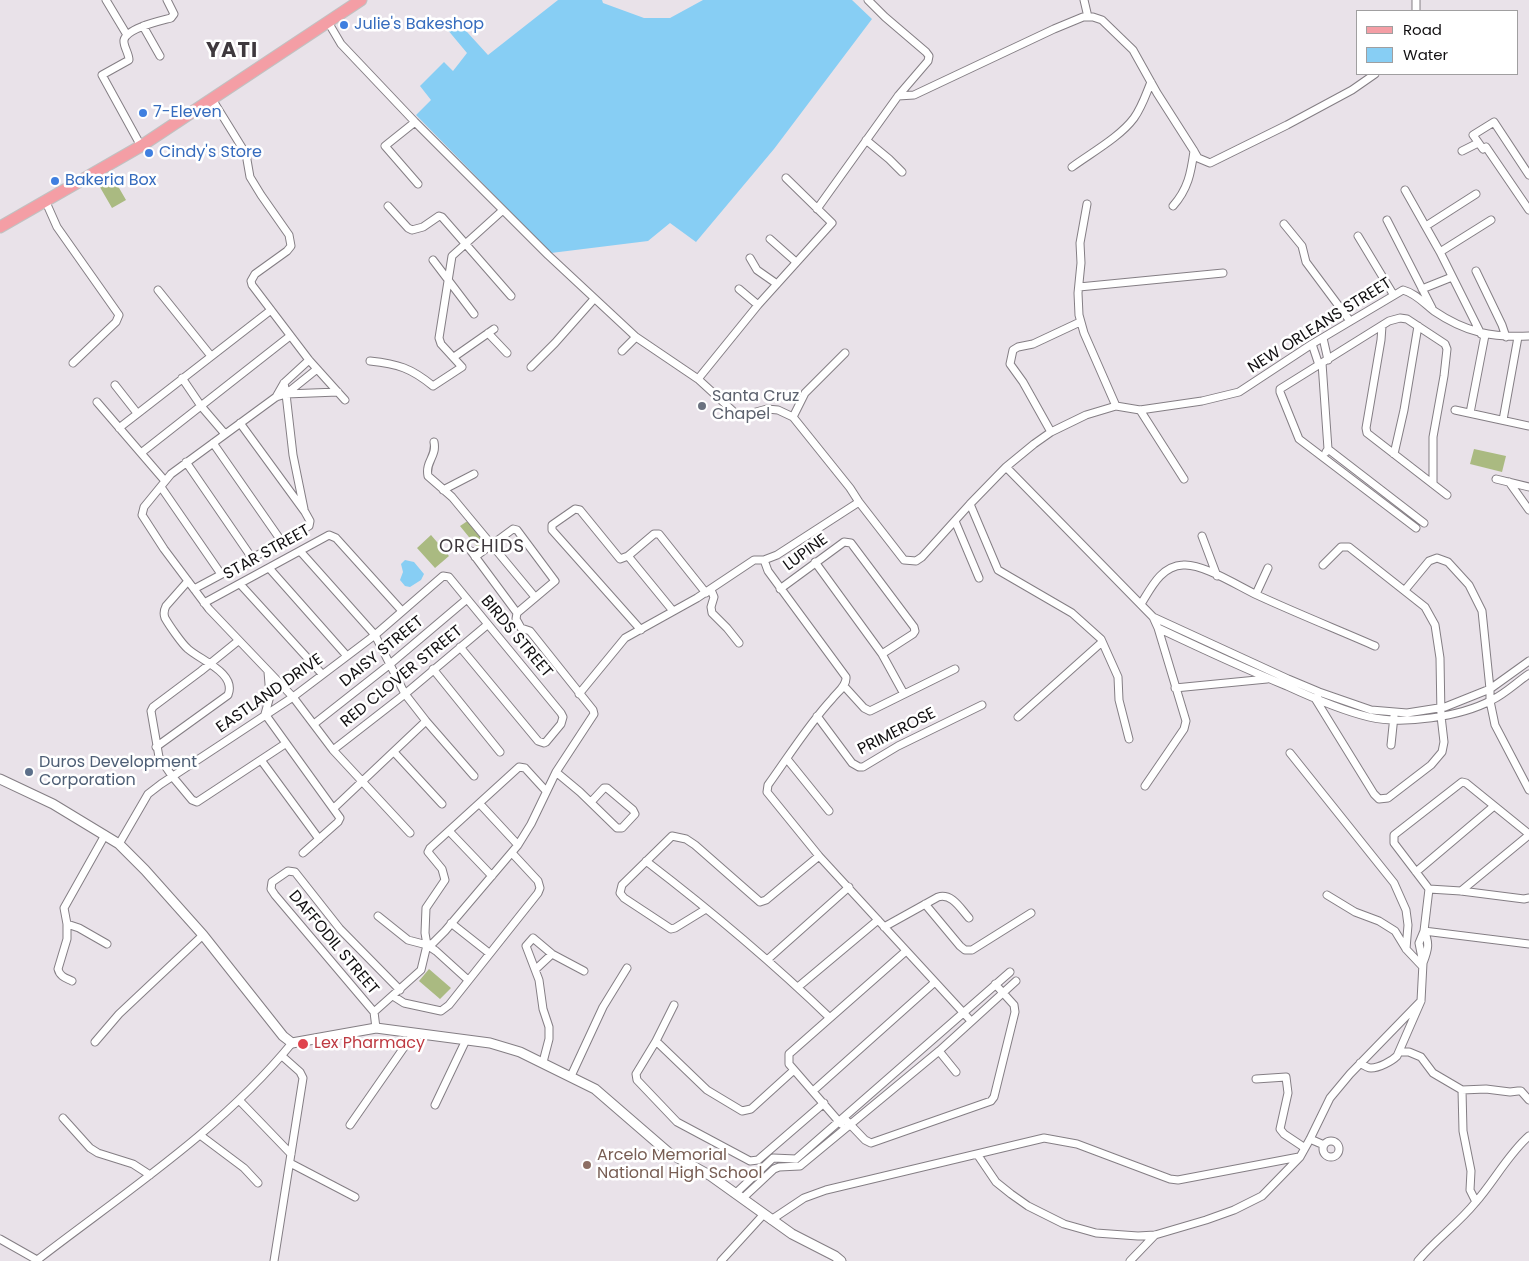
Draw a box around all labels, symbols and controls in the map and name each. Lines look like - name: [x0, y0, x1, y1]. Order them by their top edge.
- legend: [1356, 10, 1519, 75]
- place label: Julie's Bakeshop: [354, 15, 484, 35]
- marker: Julie's Bakeshop: [338, 19, 350, 31]
- text: Road: [1403, 19, 1442, 40]
- district label: YATI: [205, 39, 259, 65]
- text: Water: [1403, 44, 1448, 65]
- place label: 7-Eleven: [153, 103, 222, 123]
- marker: 7-Eleven: [137, 107, 149, 119]
- place label: Cindy's Store: [159, 143, 262, 163]
- marker: Cindy's Store: [143, 147, 155, 159]
- place label: Bakeria Box: [65, 171, 156, 191]
- marker: Bakeria Box: [49, 175, 61, 187]
- street label: NEW ORLEANS STREET: [1245, 274, 1395, 378]
- place label: Santa Cruz Chapel: [712, 387, 799, 425]
- marker: Santa Cruz Chapel: [696, 400, 708, 412]
- street label: STAR STREET: [221, 521, 313, 585]
- street label: LUPINE: [780, 530, 832, 576]
- district label: ORCHIDS: [438, 536, 526, 558]
- street label: BIRDS STREET: [476, 592, 556, 682]
- street label: DAISY STREET: [336, 612, 428, 692]
- street label: RED CLOVER STREET: [337, 622, 467, 732]
- street label: EASTLAND DRIVE: [213, 650, 327, 738]
- street label: PRIMEROSE: [855, 704, 939, 760]
- place label: Duros Development Corporation: [39, 753, 197, 791]
- marker: Duros Development Corporation: [23, 766, 35, 778]
- street label: DAFFODIL STREET: [284, 887, 382, 999]
- place label: Lex Pharmacy: [314, 1034, 425, 1054]
- marker: Lex Pharmacy: [296, 1037, 310, 1051]
- place label: Arcelo Memorial National High School: [597, 1146, 762, 1184]
- marker: Arcelo Memorial National High School: [581, 1159, 593, 1171]

